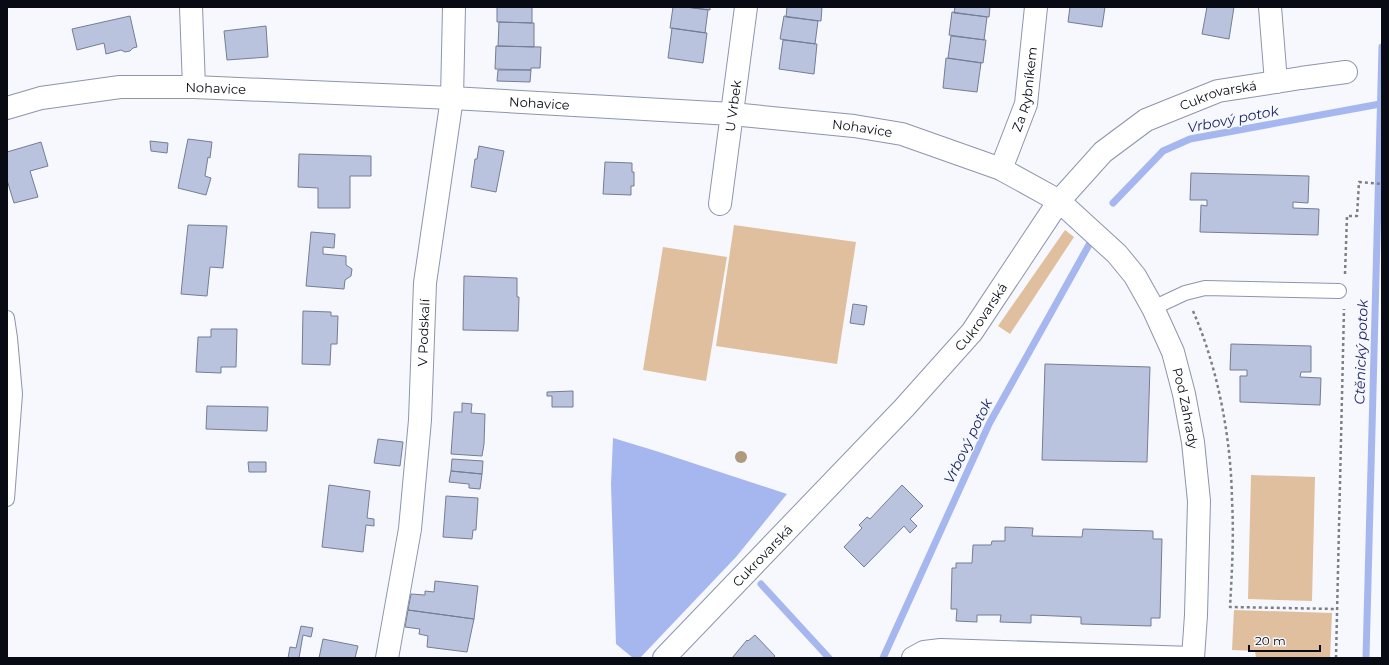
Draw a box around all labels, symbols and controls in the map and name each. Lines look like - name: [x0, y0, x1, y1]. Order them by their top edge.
- street label: Za Rybníkem: [1008, 46, 1040, 134]
- street label: Cukrovarská: [1177, 77, 1258, 114]
- street label: Nohavice: [185, 79, 247, 97]
- street label: U Vrbek: [722, 79, 744, 133]
- street label: Nohavice: [509, 93, 570, 113]
- water label: Vrbový potok: [1186, 101, 1281, 137]
- street label: Nohavice: [831, 116, 894, 140]
- street label: Cukrovarská: [951, 280, 1010, 354]
- street label: V Podskalí: [414, 298, 432, 366]
- water label: Ctěnický potok: [1350, 299, 1372, 405]
- street label: Pod Zahrady: [1169, 366, 1202, 450]
- water label: Vrbový potok: [940, 395, 997, 486]
- street label: Cukrovarská: [729, 521, 796, 590]
- scale bar: [1249, 627, 1320, 653]
- text: 20 m: [1255, 633, 1286, 648]

